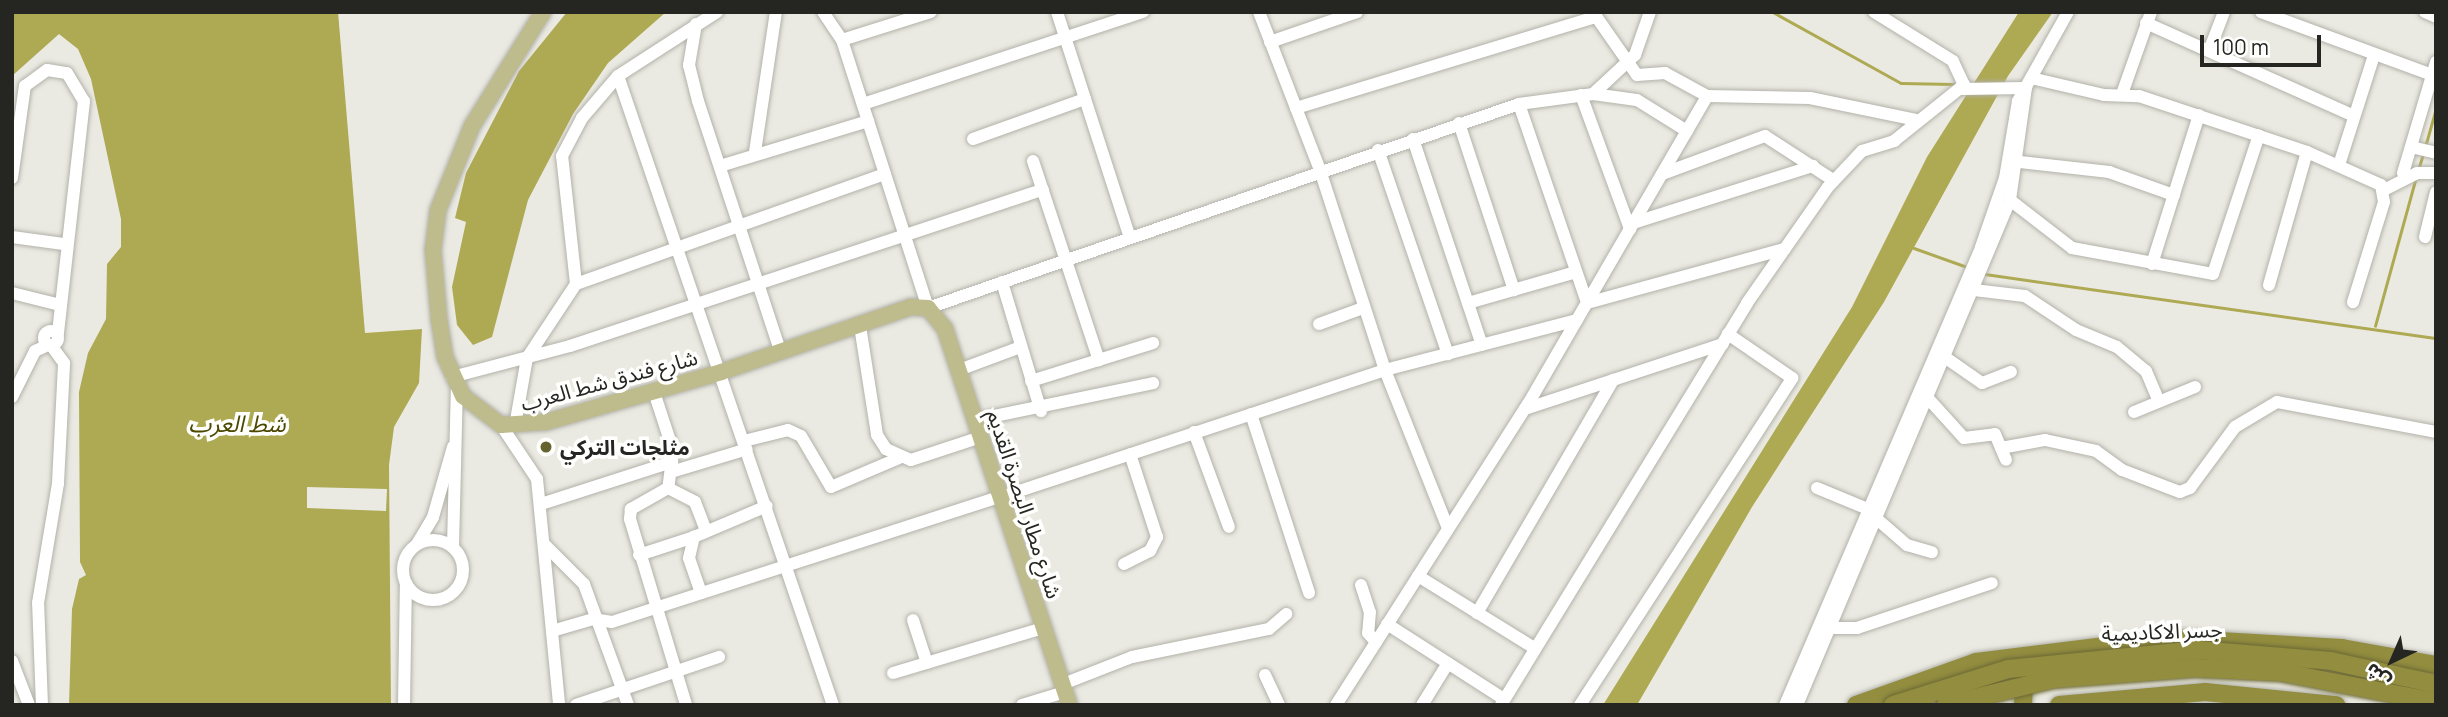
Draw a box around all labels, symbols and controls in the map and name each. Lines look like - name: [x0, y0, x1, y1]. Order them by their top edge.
- scale bar: [2203, 21, 2324, 65]
- text: 100 m: [2213, 33, 2269, 61]
- street label: شارع فندق شط العرب: [518, 344, 700, 416]
- street label: شارع مطار البصرة القديم: [983, 406, 1067, 602]
- water label: شط العرب: [188, 409, 286, 437]
- place label: مثلجات التركي: [560, 434, 690, 460]
- marker: مثلجات التركي: [538, 439, 554, 455]
- street label: جسر الاكاديمية: [2101, 616, 2223, 646]
- north arrow: [2357, 626, 2427, 696]
- text: ش: [2359, 658, 2396, 694]

